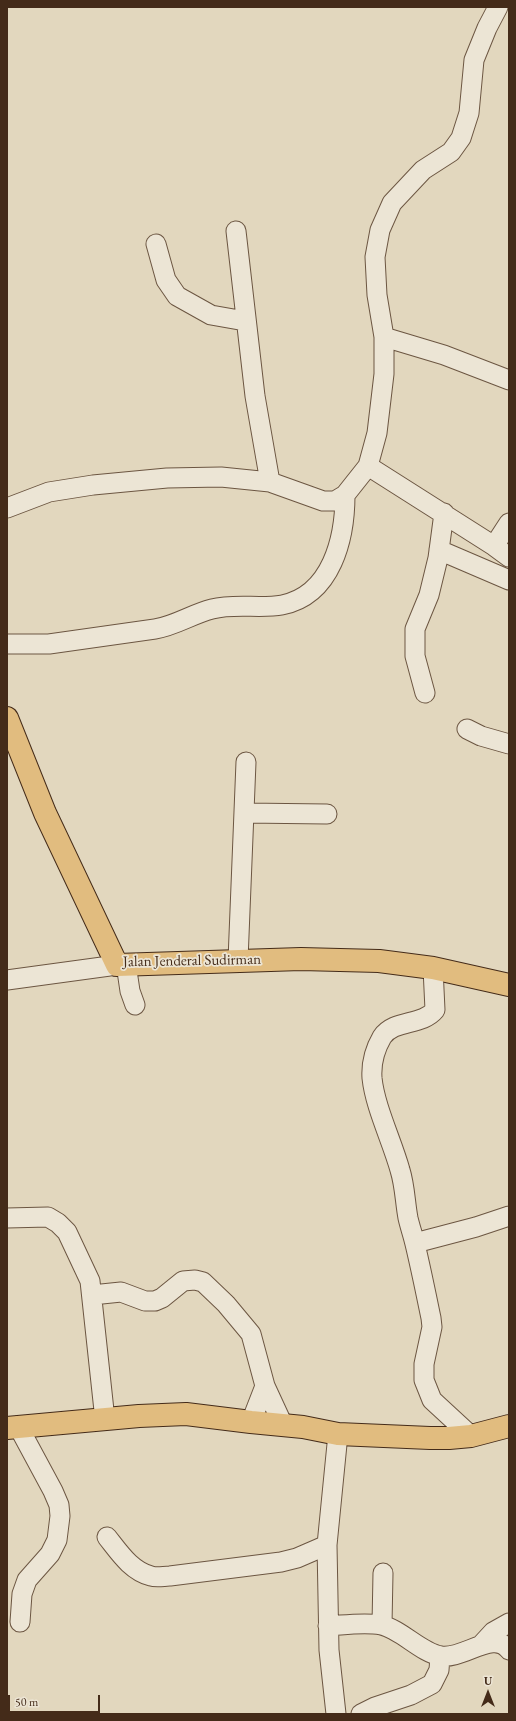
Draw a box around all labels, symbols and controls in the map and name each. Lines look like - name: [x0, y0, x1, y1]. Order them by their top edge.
- street label: Jalan Jenderal Sudirman: [123, 951, 261, 971]
- north arrow: [468, 1673, 508, 1713]
- text: U: [484, 1674, 492, 1688]
- scale bar: [10, 1687, 102, 1713]
- text: 50 m: [15, 1694, 38, 1710]

